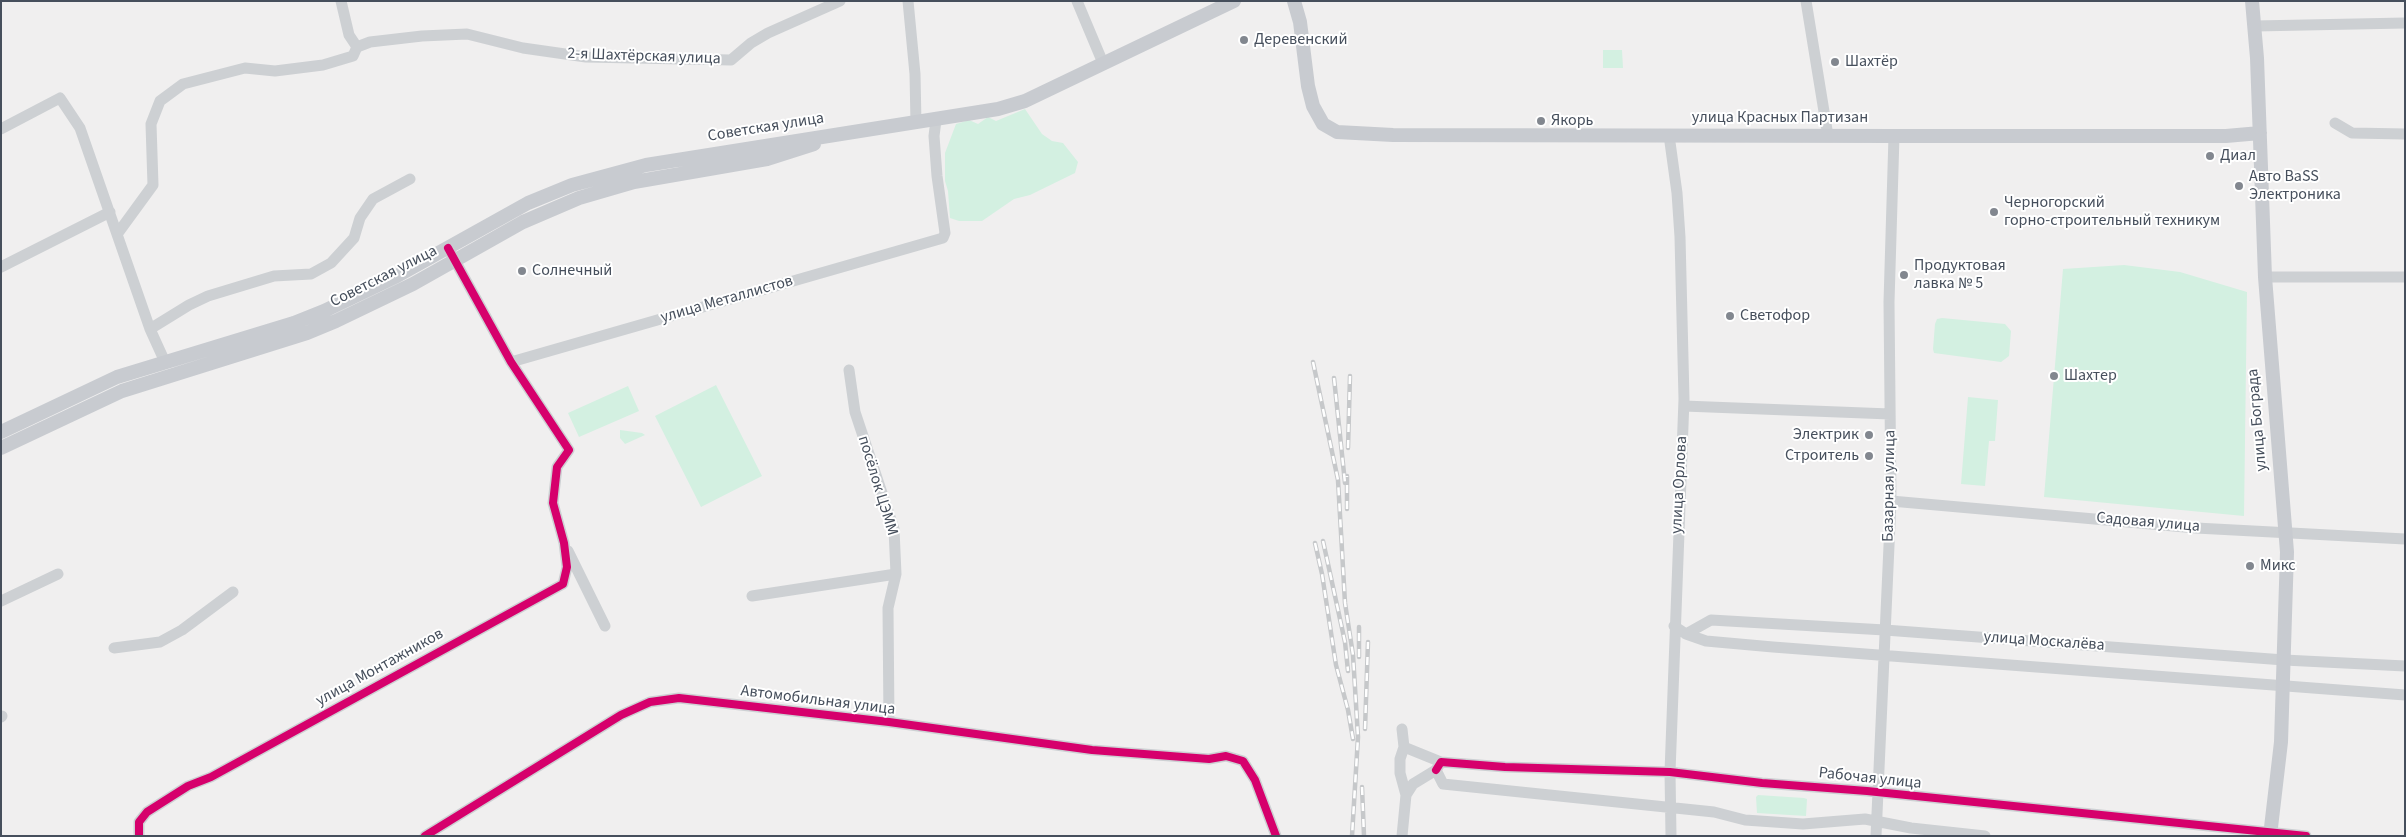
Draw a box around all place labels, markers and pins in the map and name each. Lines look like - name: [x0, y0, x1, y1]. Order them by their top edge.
- place label: Деревенский: [1254, 30, 1347, 50]
- marker: Деревенский: [1238, 34, 1250, 46]
- place label: Шахтёр: [1845, 52, 1898, 72]
- marker: Шахтёр: [1829, 56, 1841, 68]
- place label: Якорь: [1551, 111, 1593, 131]
- marker: Якорь: [1535, 115, 1547, 127]
- place label: Диал: [2220, 146, 2256, 166]
- marker: Диал: [2204, 150, 2216, 162]
- place label: Авто BaSS Электроника: [2249, 167, 2341, 205]
- marker: Авто BaSS Электроника: [2233, 180, 2245, 192]
- place label: Черногорский горно-строительный техникум: [2004, 193, 2220, 231]
- marker: Черногорский горно-строительный техникум: [1988, 206, 2000, 218]
- place label: Продуктовая лавка № 5: [1914, 256, 2006, 294]
- place label: Солнечный: [532, 261, 612, 281]
- marker: Солнечный: [516, 265, 528, 277]
- marker: Продуктовая лавка № 5: [1898, 269, 1910, 281]
- place label: Светофор: [1740, 306, 1810, 326]
- marker: Светофор: [1724, 310, 1736, 322]
- place label: Шахтер: [2064, 366, 2117, 386]
- marker: Шахтер: [2048, 370, 2060, 382]
- place label: Электрик: [1793, 425, 1859, 445]
- marker: Электрик: [1863, 429, 1875, 441]
- place label: Строитель: [1785, 446, 1859, 466]
- marker: Строитель: [1863, 450, 1875, 462]
- place label: Микс: [2260, 556, 2296, 576]
- marker: Микс: [2244, 560, 2256, 572]

